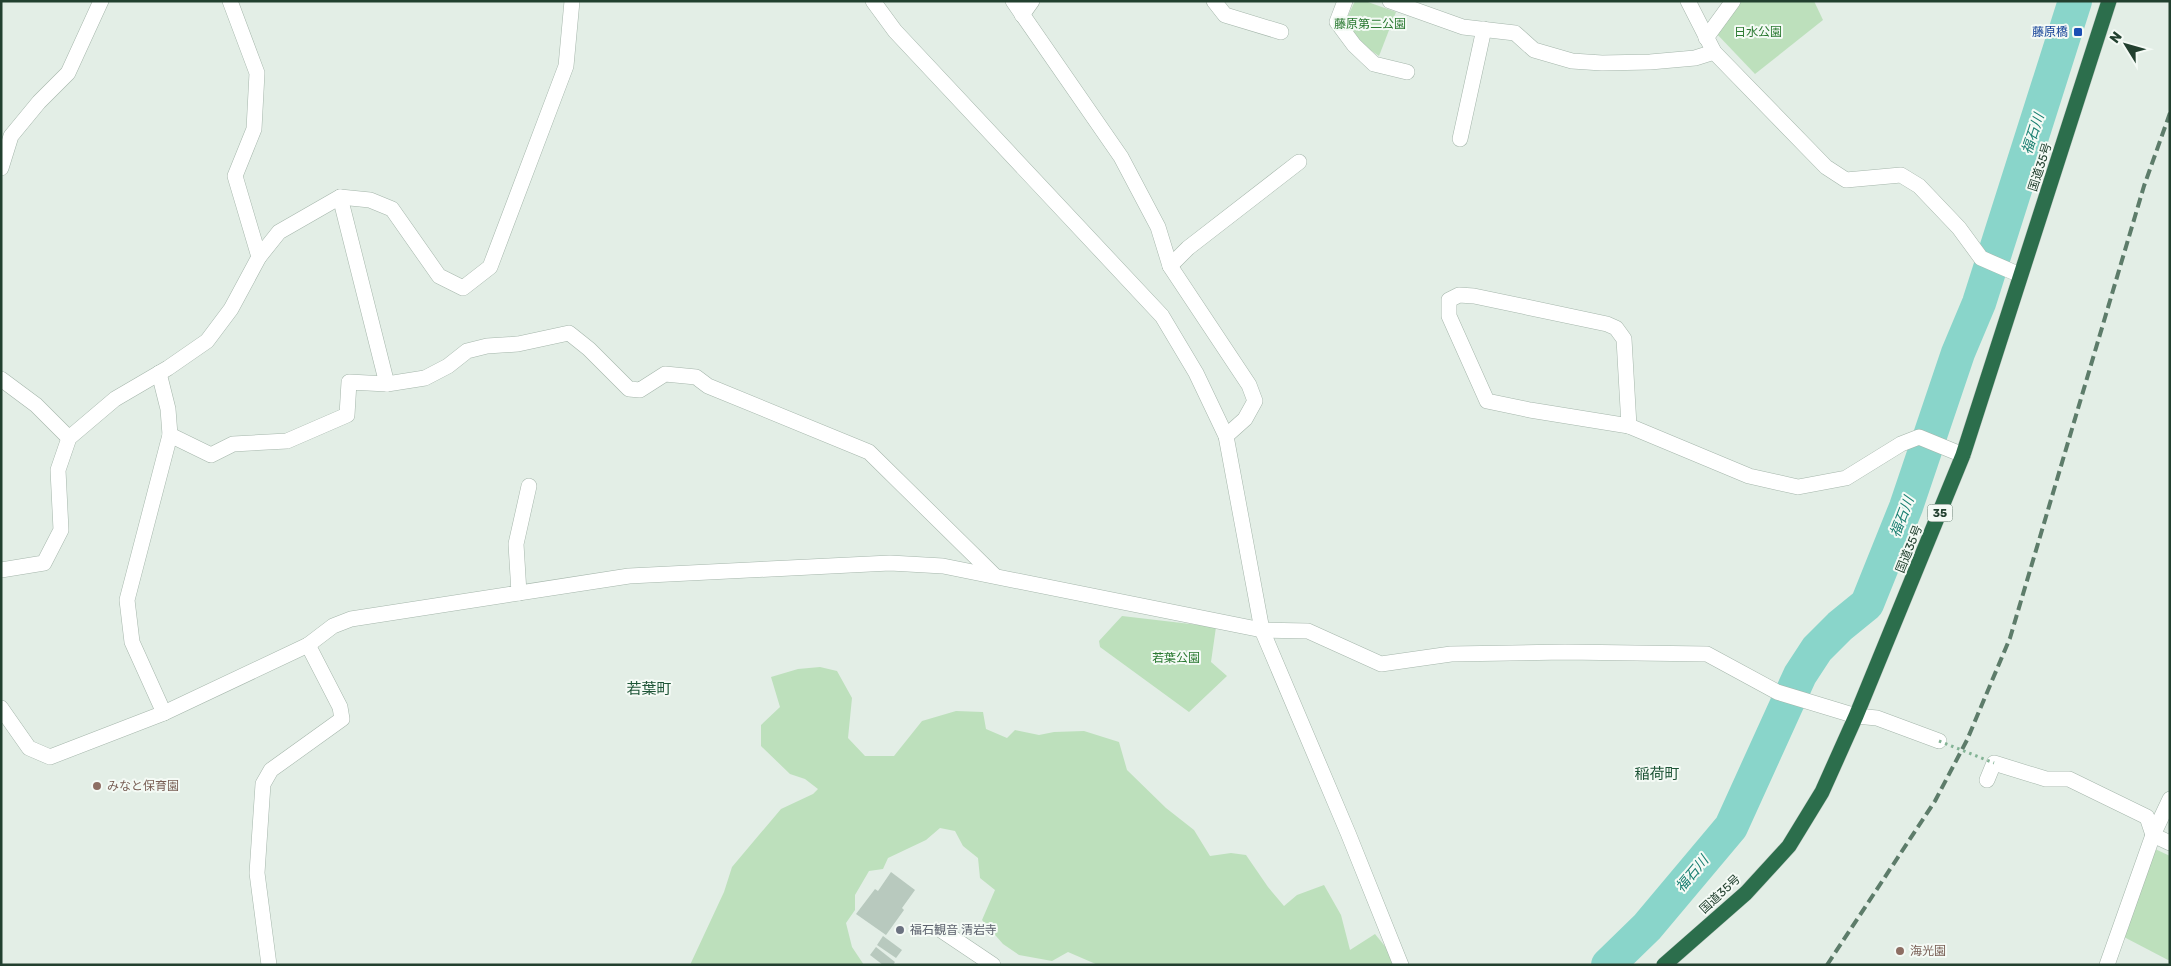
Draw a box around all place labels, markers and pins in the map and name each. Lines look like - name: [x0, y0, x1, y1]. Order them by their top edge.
- place label: 藤原橋: [2032, 25, 2068, 39]
- marker: 藤原橋: [2072, 26, 2084, 38]
- place label: みなと保育園: [107, 779, 179, 793]
- marker: みなと保育園: [91, 780, 103, 792]
- place label: 福石観音 清岩寺: [910, 923, 997, 937]
- marker: 福石観音 清岩寺: [894, 924, 906, 936]
- place label: 海光園: [1910, 944, 1946, 958]
- marker: 海光園: [1894, 945, 1906, 957]

